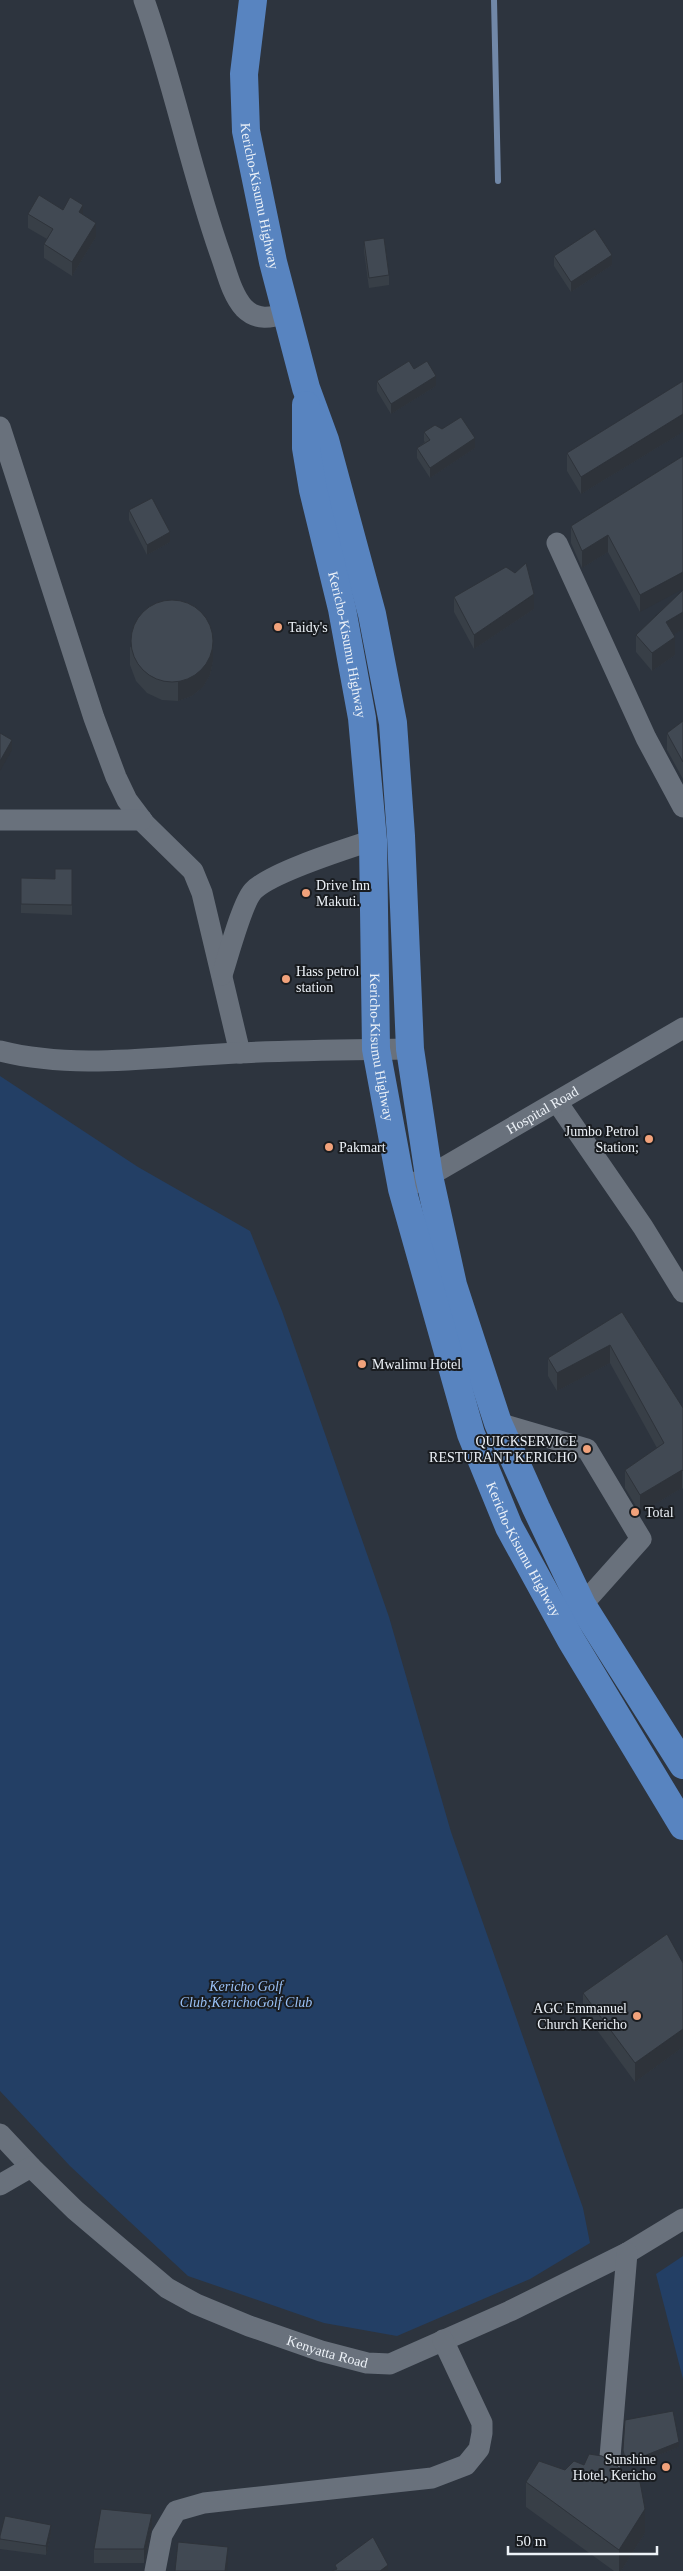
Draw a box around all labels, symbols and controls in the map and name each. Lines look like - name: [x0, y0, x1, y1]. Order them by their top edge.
- street label: Kericho-Kisumu Highway: [238, 123, 282, 271]
- street label: Kericho-Kisumu Highway: [325, 570, 369, 719]
- place label: Taidy's: [288, 620, 328, 635]
- marker: Taidy's: [272, 621, 284, 633]
- place label: Drive Inn Makuti.: [316, 878, 370, 909]
- marker: Drive Inn Makuti.: [300, 887, 312, 899]
- place label: Hass petrol station: [296, 964, 359, 995]
- marker: Hass petrol station: [280, 973, 292, 985]
- street label: Kericho-Kisumu Highway: [367, 973, 396, 1122]
- street label: Hospital Road: [504, 1084, 581, 1137]
- place label: Jumbo Petrol Station;: [565, 1124, 639, 1155]
- marker: Jumbo Petrol Station;: [643, 1133, 655, 1145]
- place label: Pakmart: [339, 1140, 386, 1155]
- marker: Pakmart: [323, 1141, 335, 1153]
- place label: Mwalimu Hotel: [372, 1357, 461, 1372]
- marker: Mwalimu Hotel: [356, 1358, 368, 1370]
- place label: QUICKSERVICE RESTURANT KERICHO: [429, 1434, 577, 1465]
- marker: QUICKSERVICE RESTURANT KERICHO: [581, 1443, 593, 1455]
- street label: Kericho-Kisumu Highway: [483, 1480, 564, 1619]
- place label: Total: [645, 1505, 674, 1520]
- marker: Total: [629, 1506, 641, 1518]
- park label: Kericho Golf Club;KerichoGolf Club: [180, 1979, 312, 2010]
- place label: AGC Emmanuel Church Kericho: [533, 2001, 627, 2032]
- marker: AGC Emmanuel Church Kericho: [631, 2010, 643, 2022]
- street label: Kenyatta Road: [285, 2333, 369, 2371]
- place label: Sunshine Hotel, Kericho: [573, 2452, 656, 2483]
- marker: Sunshine Hotel, Kericho: [660, 2461, 672, 2473]
- scale bar: [508, 2524, 657, 2556]
- text: 50 m: [516, 2533, 547, 2549]

